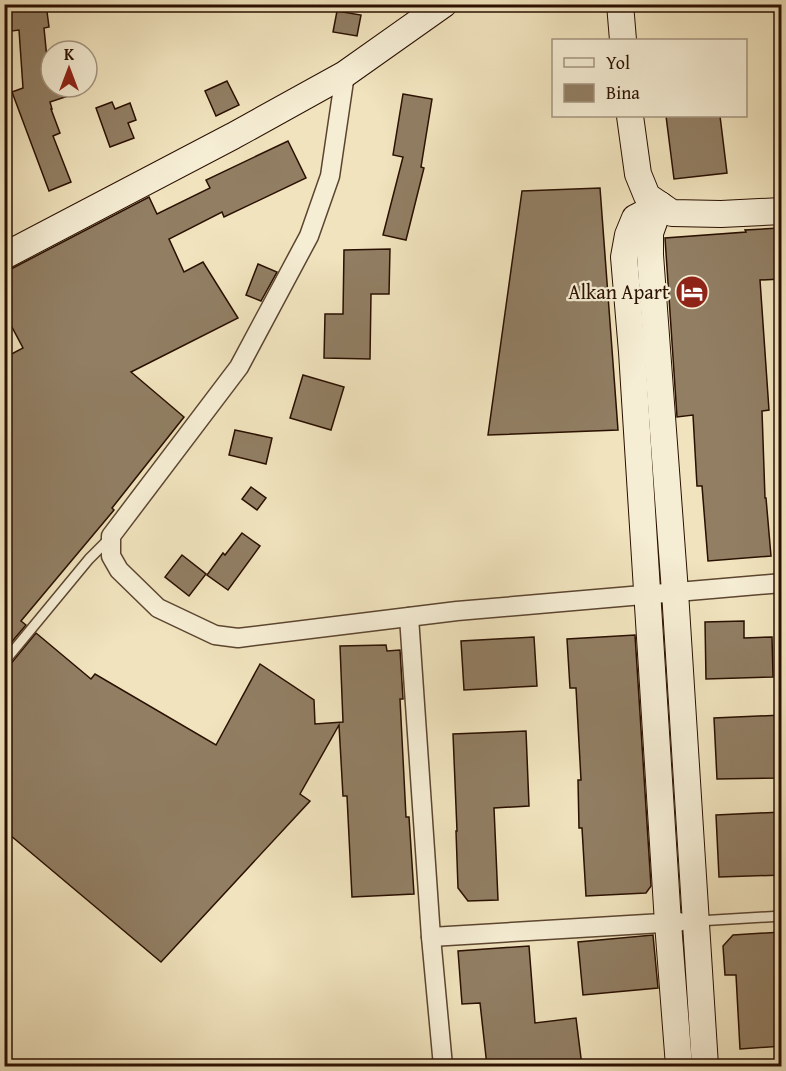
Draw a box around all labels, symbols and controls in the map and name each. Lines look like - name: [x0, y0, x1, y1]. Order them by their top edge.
- north arrow: [39, 39, 99, 99]
- legend: [552, 39, 747, 117]
- text: K: [64, 42, 75, 66]
- text: Yol: [606, 49, 630, 76]
- text: Bina: [606, 79, 640, 106]
- hotel icon: Alkan Apart: [674, 274, 710, 310]
- place label: Alkan Apart: [568, 277, 669, 306]

